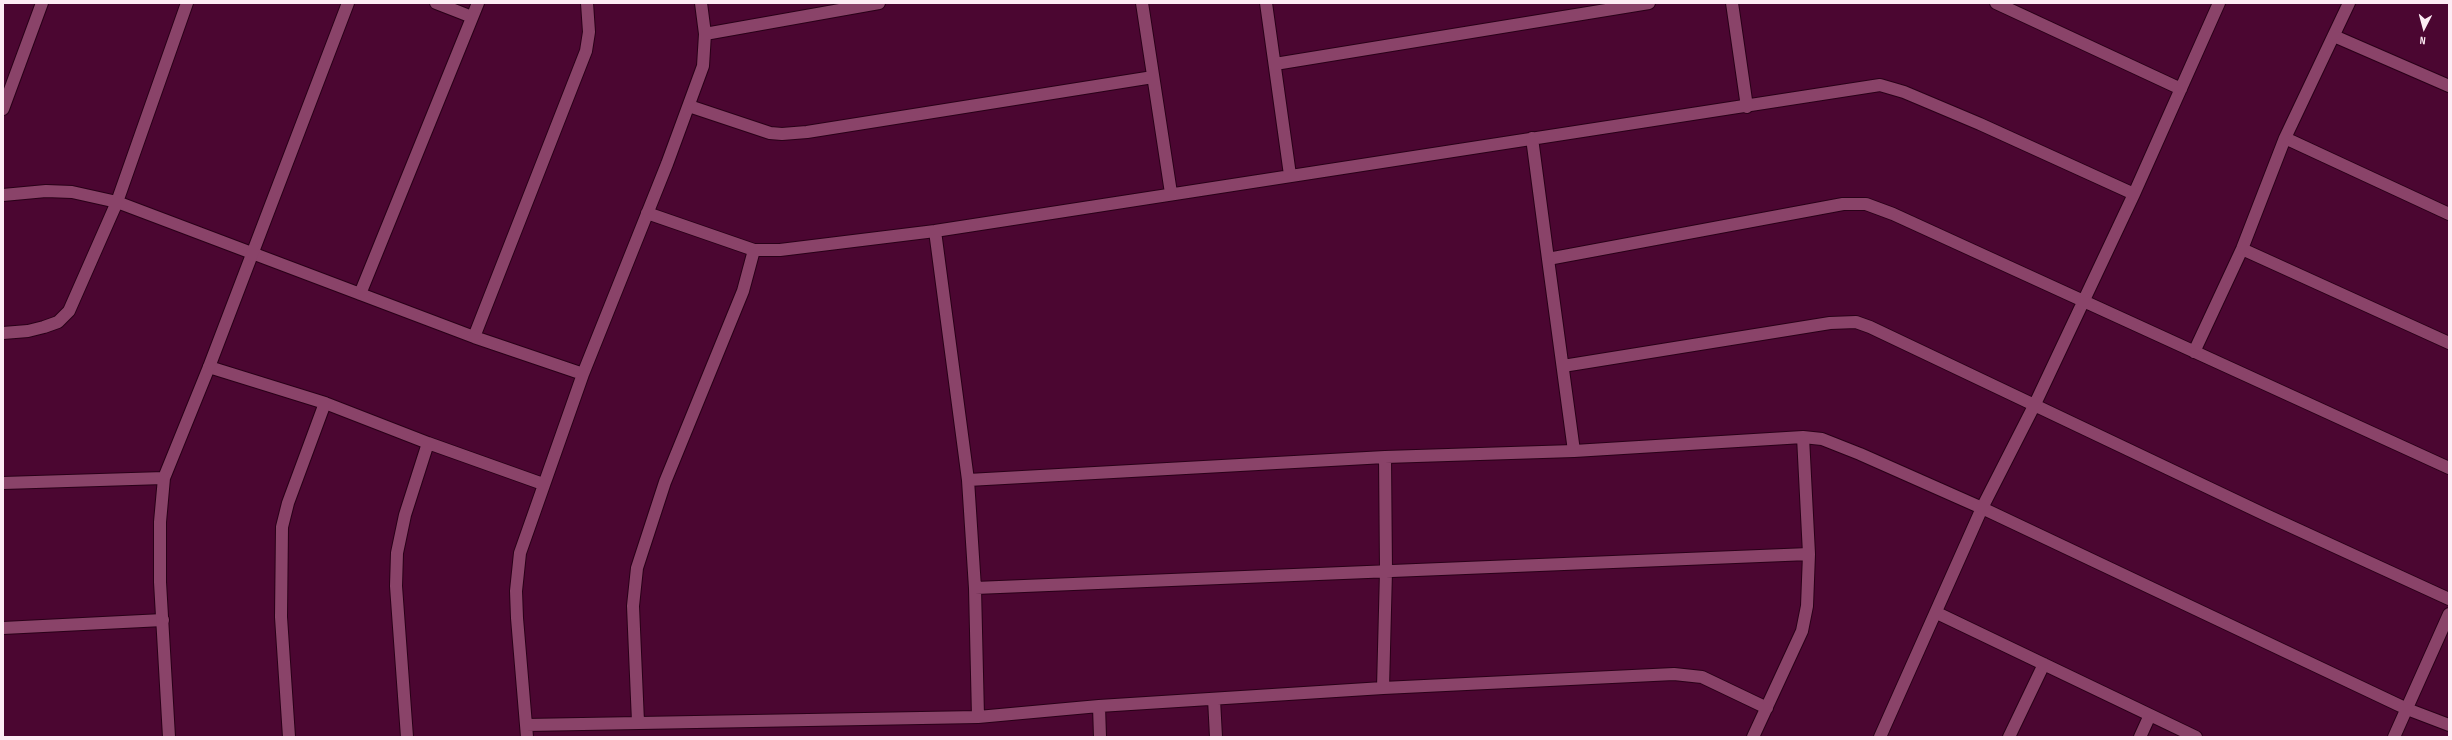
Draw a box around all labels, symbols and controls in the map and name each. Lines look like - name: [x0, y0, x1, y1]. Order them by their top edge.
- north arrow: [2404, 8, 2444, 48]
- text: N: [2419, 34, 2426, 47]

